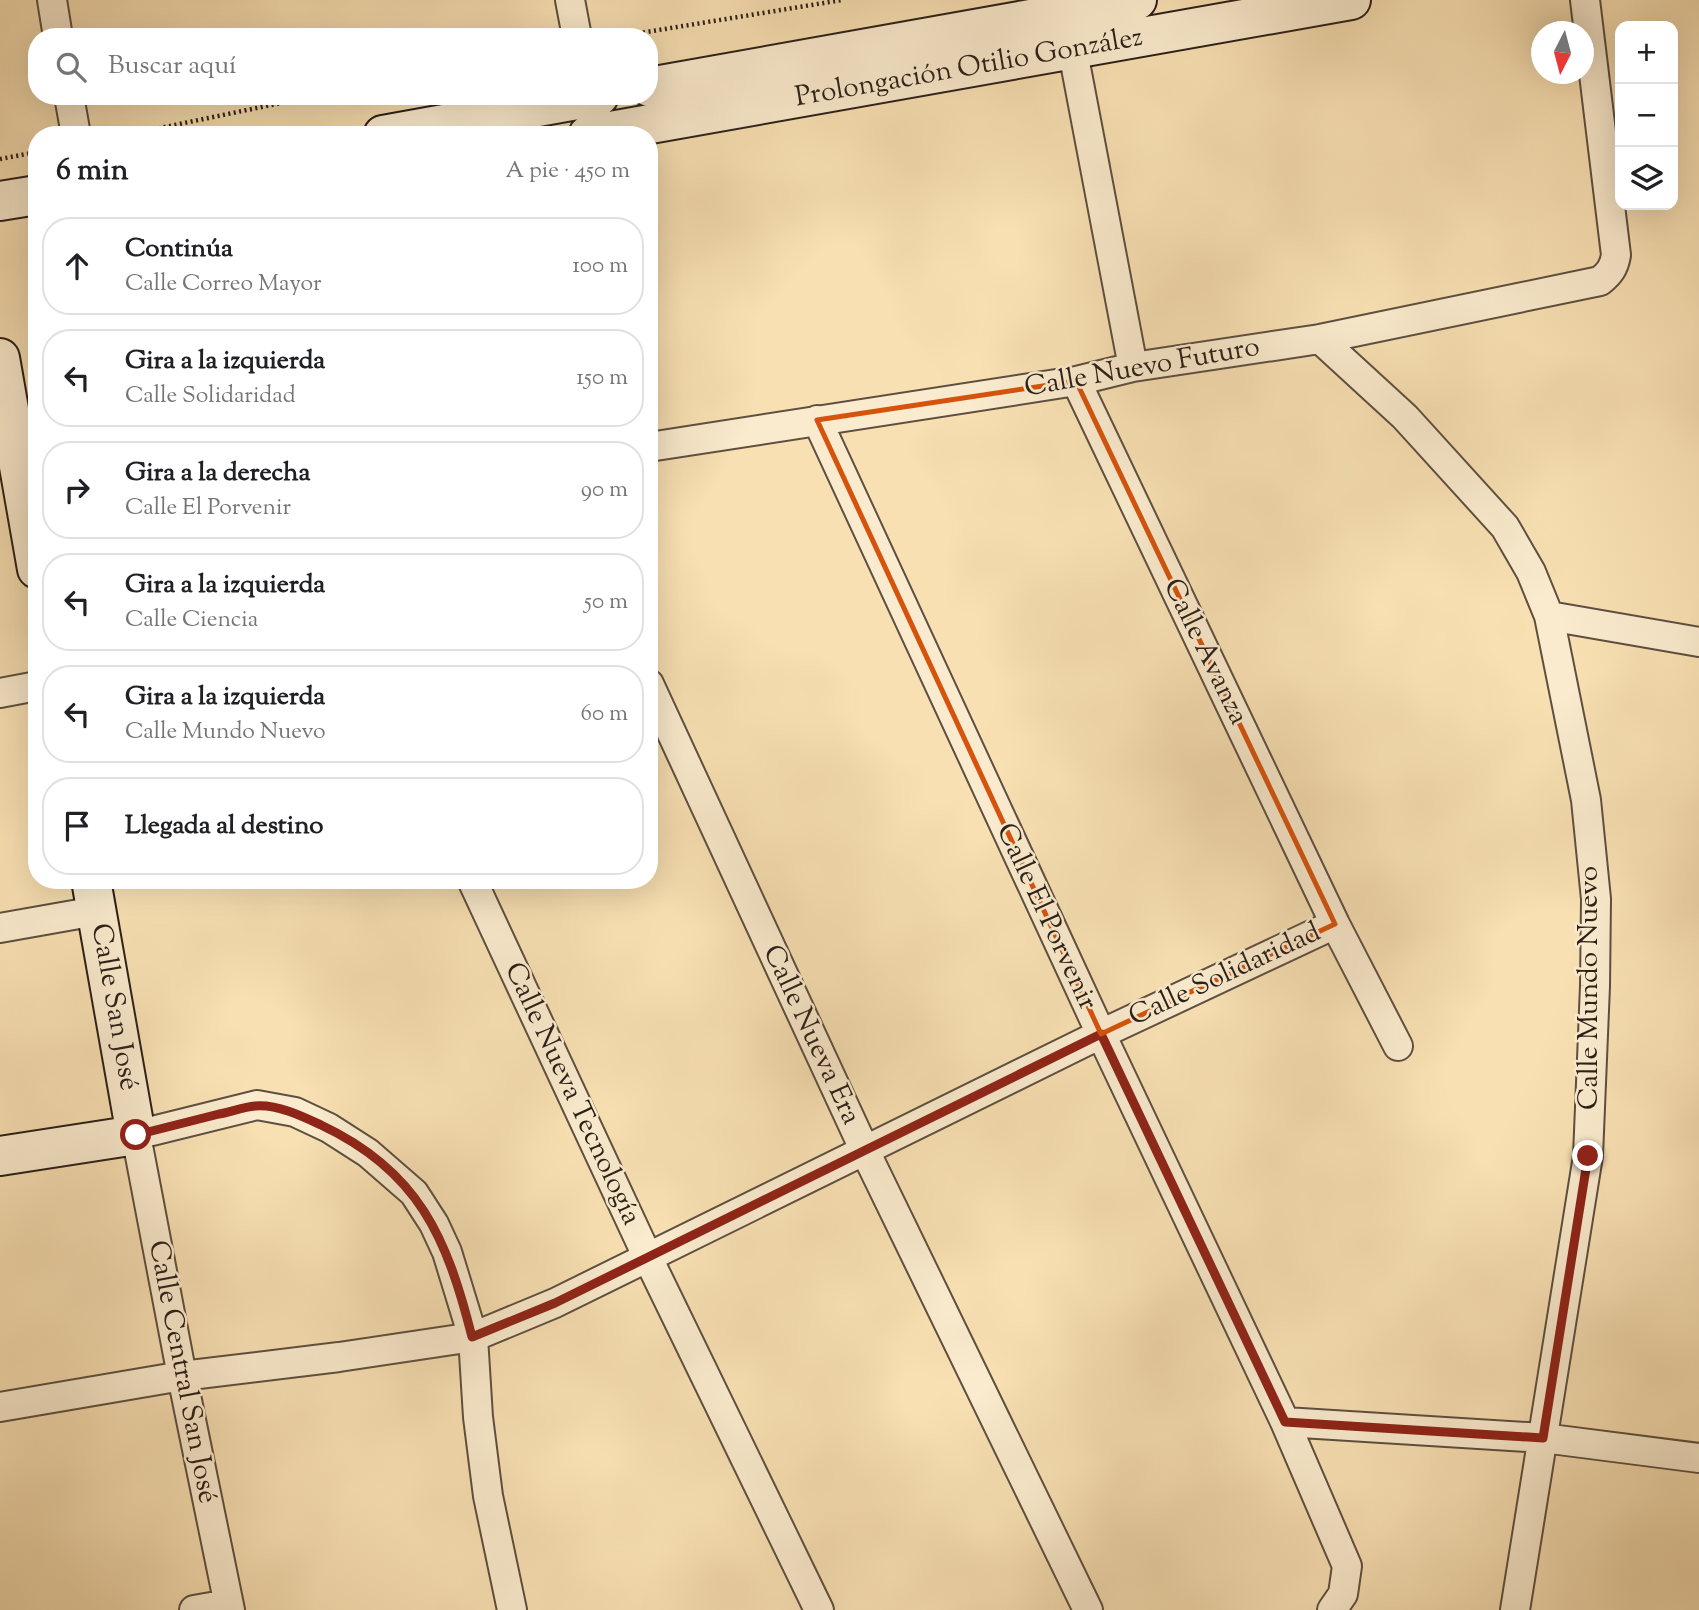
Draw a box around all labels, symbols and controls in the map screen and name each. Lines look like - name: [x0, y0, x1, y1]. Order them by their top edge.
- street label: Prolongación Otilio González: [792, 18, 1146, 118]
- north arrow: [1531, 21, 1594, 84]
- map controls: [1615, 21, 1678, 210]
- button: +: [1615, 21, 1678, 84]
- search box: [28, 28, 658, 105]
- icon: search: [52, 48, 90, 86]
- text: Buscar aquí: [108, 48, 237, 85]
- button: −: [1615, 84, 1678, 147]
- button: layers: [1615, 147, 1678, 210]
- text: 6 min: [56, 150, 128, 193]
- text: A pie · 450 m: [505, 155, 630, 188]
- text: Continúa: [125, 231, 233, 268]
- icon: ahead: [58, 247, 96, 285]
- text: 100 m: [572, 250, 628, 283]
- text: Calle Correo Mayor: [125, 268, 322, 301]
- street label: Calle Nuevo Futuro: [1021, 328, 1263, 408]
- text: Gira a la izquierda: [125, 343, 325, 380]
- icon: left: [58, 359, 96, 397]
- text: 150 m: [576, 362, 628, 395]
- text: Calle Solidaridad: [125, 380, 296, 413]
- text: Gira a la derecha: [125, 455, 310, 492]
- icon: right: [58, 471, 96, 509]
- text: 90 m: [581, 474, 628, 507]
- text: Calle El Porvenir: [125, 492, 291, 525]
- text: Gira a la izquierda: [125, 567, 325, 604]
- street label: Calle Avanza: [1152, 572, 1258, 732]
- icon: left: [58, 583, 96, 621]
- text: 50 m: [584, 586, 628, 619]
- text: Calle Ciencia: [125, 604, 258, 637]
- text: Gira a la izquierda: [125, 679, 325, 716]
- icon: left: [58, 695, 96, 733]
- text: 60 m: [580, 698, 628, 731]
- text: Calle Mundo Nuevo: [125, 716, 326, 749]
- icon: arrive: [58, 807, 96, 845]
- text: Llegada al destino: [125, 808, 323, 845]
- street label: Calle El Porvenir: [985, 817, 1107, 1018]
- street label: Calle Mundo Nuevo: [1570, 866, 1610, 1110]
- street label: Calle Solidaridad: [1122, 913, 1328, 1037]
- street label: Calle San José: [80, 920, 148, 1094]
- street label: Calle Nueva Era: [752, 939, 870, 1132]
- street label: Calle Nueva Tecnología: [494, 956, 651, 1232]
- route start: [120, 1119, 151, 1150]
- route end: [1572, 1140, 1603, 1171]
- street label: Calle Central San José: [137, 1237, 227, 1507]

